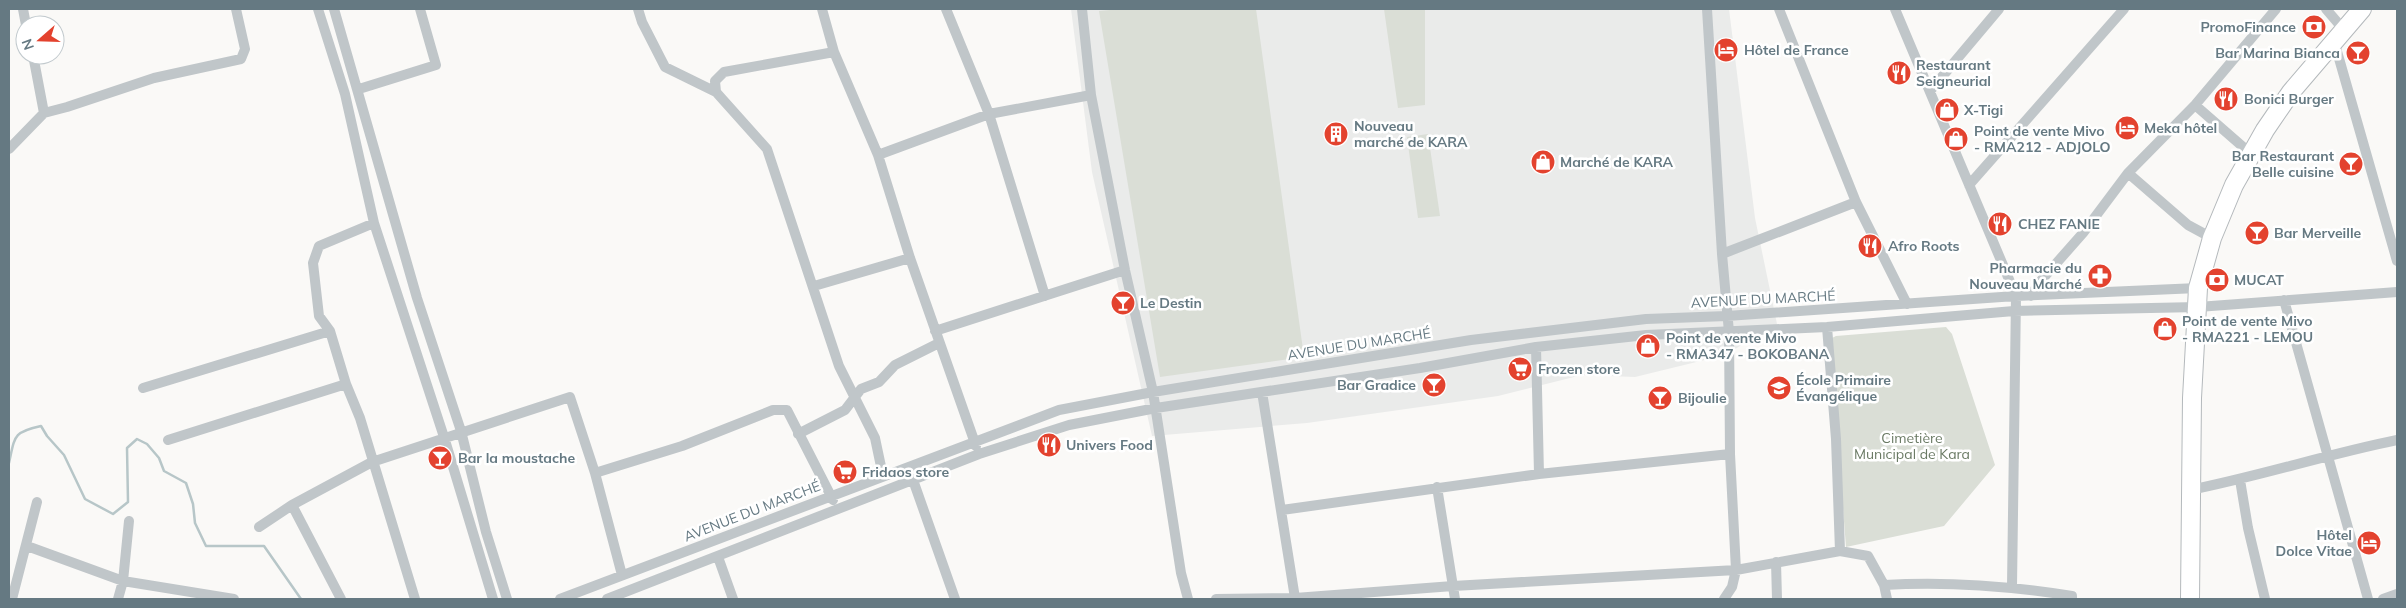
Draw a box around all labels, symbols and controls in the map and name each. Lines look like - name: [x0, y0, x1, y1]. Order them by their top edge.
- bank icon: PromoFinance: [2301, 14, 2327, 40]
- north arrow: [15, 15, 65, 65]
- place label: PromoFinance: [2200, 18, 2296, 36]
- text: N: [18, 36, 38, 52]
- hotel icon: Hôtel de France: [1713, 37, 1739, 63]
- bar icon: Bar Marina Bianca: [2345, 40, 2371, 66]
- place label: Hôtel de France: [1744, 41, 1849, 59]
- place label: Bar Marina Bianca: [2215, 44, 2340, 62]
- place label: Restaurant Seigneurial: [1916, 56, 1991, 90]
- restaurant icon: Restaurant Seigneurial: [1886, 60, 1912, 86]
- restaurant icon: Bonici Burger: [2213, 86, 2239, 112]
- place label: Bonici Burger: [2244, 90, 2334, 108]
- shop icon: X-Tigi: [1934, 97, 1960, 123]
- place label: X-Tigi: [1963, 101, 2003, 119]
- hotel icon: Meka hôtel: [2114, 115, 2140, 141]
- place label: Nouveau marché de KARA: [1354, 117, 1468, 151]
- place label: Meka hôtel: [2144, 119, 2217, 137]
- building icon: Nouveau marché de KARA: [1323, 121, 1349, 147]
- place label: Point de vente Mivo - RMA212 - ADJOLO: [1974, 122, 2111, 156]
- shop icon: Point de vente Mivo - RMA212 - ADJOLO: [1943, 126, 1969, 152]
- place label: Bar Restaurant Belle cuisine: [2232, 147, 2335, 181]
- shop icon: Marché de KARA: [1530, 149, 1556, 175]
- bar icon: Bar Restaurant Belle cuisine: [2338, 151, 2364, 177]
- place label: Marché de KARA: [1560, 153, 1674, 171]
- restaurant icon: CHEZ FANIE: [1987, 211, 2013, 237]
- place label: CHEZ FANIE: [2018, 215, 2100, 233]
- bar icon: Bar Merveille: [2244, 220, 2270, 246]
- place label: Bar Merveille: [2274, 224, 2362, 242]
- restaurant icon: Afro Roots: [1857, 233, 1883, 259]
- place label: Afro Roots: [1888, 237, 1960, 255]
- place label: Pharmacie du Nouveau Marché: [1969, 259, 2082, 293]
- pharmacy icon: Pharmacie du Nouveau Marché: [2087, 263, 2113, 289]
- bank icon: MUCAT: [2204, 267, 2230, 293]
- place label: MUCAT: [2234, 271, 2284, 289]
- street label: AVENUE DU MARCHÉ: [1690, 286, 1836, 312]
- bar icon: Le Destin: [1110, 290, 1136, 316]
- place label: Le Destin: [1140, 294, 1202, 312]
- place label: Point de vente Mivo - RMA221 - LEMOU: [2182, 312, 2313, 346]
- shop icon: Point de vente Mivo - RMA221 - LEMOU: [2152, 316, 2178, 342]
- street label: AVENUE DU MARCHÉ: [1286, 324, 1432, 364]
- place label: Point de vente Mivo - RMA347 - BOKOBANA: [1666, 329, 1830, 363]
- shop icon: Point de vente Mivo - RMA347 - BOKOBANA: [1635, 333, 1661, 359]
- supermarket icon: Frozen store: [1507, 356, 1533, 382]
- place label: Frozen store: [1538, 360, 1620, 378]
- place label: École Primaire Évangélique: [1796, 371, 1891, 405]
- bar icon: Bar Gradice: [1421, 372, 1447, 398]
- school or university icon: École Primaire Évangélique: [1766, 375, 1792, 401]
- place label: Bar Gradice: [1337, 376, 1416, 394]
- bar icon: Bijoulie: [1647, 385, 1673, 411]
- place label: Bijoulie: [1678, 389, 1727, 407]
- park label: Cimetière Municipal de Kara: [1854, 429, 1970, 463]
- restaurant icon: Univers Food: [1036, 432, 1062, 458]
- place label: Univers Food: [1066, 436, 1153, 454]
- bar icon: Bar la moustache: [427, 445, 453, 471]
- place label: Bar la moustache: [458, 449, 575, 467]
- supermarket icon: Fridaos store: [832, 459, 858, 485]
- place label: Fridaos store: [862, 463, 949, 481]
- street label: AVENUE DU MARCHÉ: [681, 477, 823, 545]
- place label: Hôtel Dolce Vitae: [2276, 526, 2352, 560]
- hotel icon: Hôtel Dolce Vitae: [2356, 530, 2382, 556]

